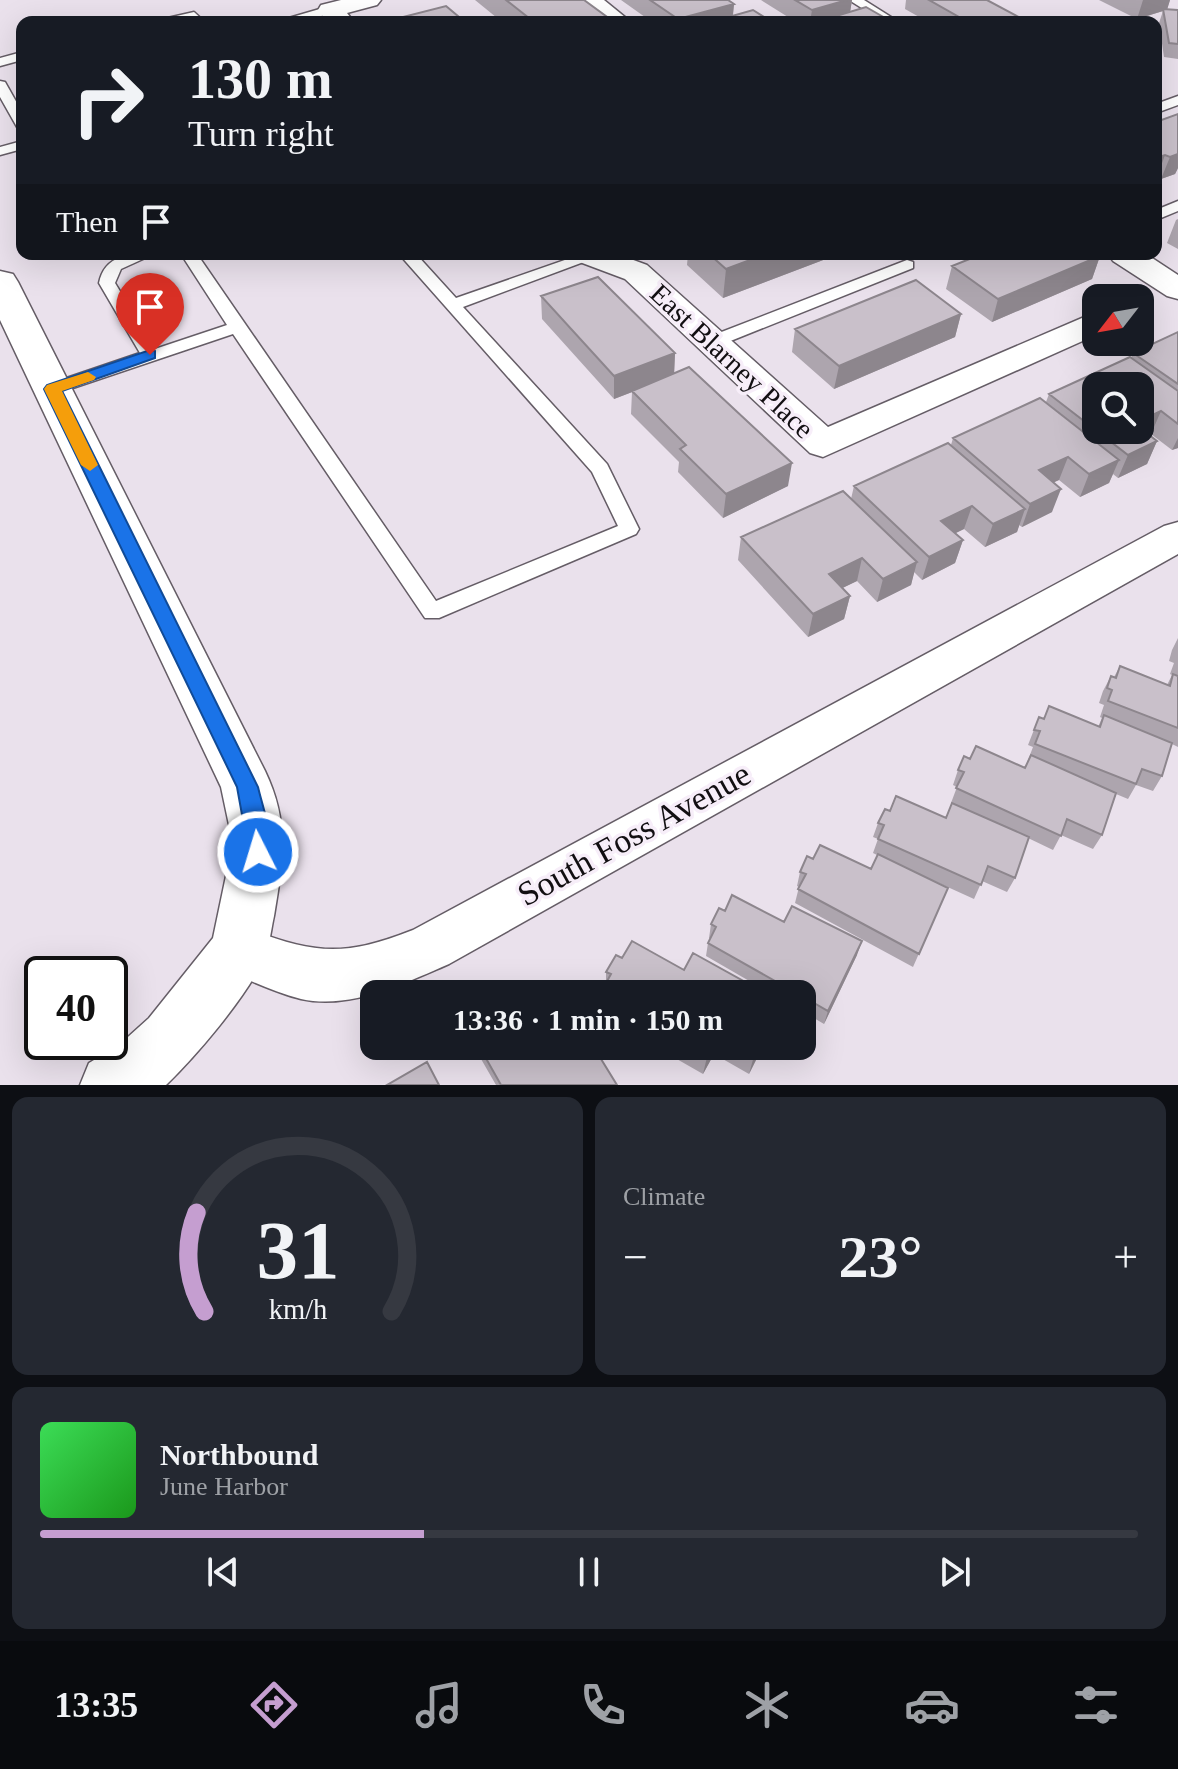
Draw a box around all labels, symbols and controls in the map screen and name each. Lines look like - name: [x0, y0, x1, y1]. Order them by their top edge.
- icon: right: [56, 48, 160, 152]
- text: 130 m: [188, 48, 333, 110]
- text: Turn right: [188, 114, 334, 154]
- icon: arrive: [134, 200, 178, 244]
- text: Then: [56, 205, 118, 238]
- pin: [116, 273, 184, 355]
- street label: East Blarney Place: [644, 278, 820, 444]
- north arrow: [1082, 284, 1154, 356]
- map controls: [1082, 284, 1154, 444]
- icon: arrive: [128, 285, 172, 329]
- button: search: [1082, 372, 1154, 444]
- street label: South Foss Avenue: [511, 755, 757, 913]
- position arrow: [216, 810, 300, 894]
- speed limit sign: 40: [24, 956, 128, 1060]
- text: 13:36 · 1 min · 150 m: [453, 1003, 723, 1036]
- text: Climate: [623, 1182, 705, 1211]
- text: 31: [256, 1204, 339, 1296]
- text: 23°: [839, 1224, 923, 1290]
- text: −: [623, 1233, 648, 1282]
- text: +: [1113, 1233, 1138, 1282]
- text: km/h: [268, 1294, 327, 1325]
- text: Northbound: [160, 1438, 318, 1471]
- text: June Harbor: [160, 1472, 288, 1501]
- icon: previous: [201, 1550, 245, 1594]
- icon: pause: [567, 1550, 611, 1594]
- icon: next: [933, 1550, 977, 1594]
- icon: directions: [246, 1677, 302, 1733]
- icon: music: [411, 1677, 467, 1733]
- icon: phone: [575, 1677, 631, 1733]
- icon: climate: [739, 1677, 795, 1733]
- icon: car: [904, 1677, 960, 1733]
- icon: filters: [1068, 1677, 1124, 1733]
- text: 13:35: [54, 1685, 138, 1725]

